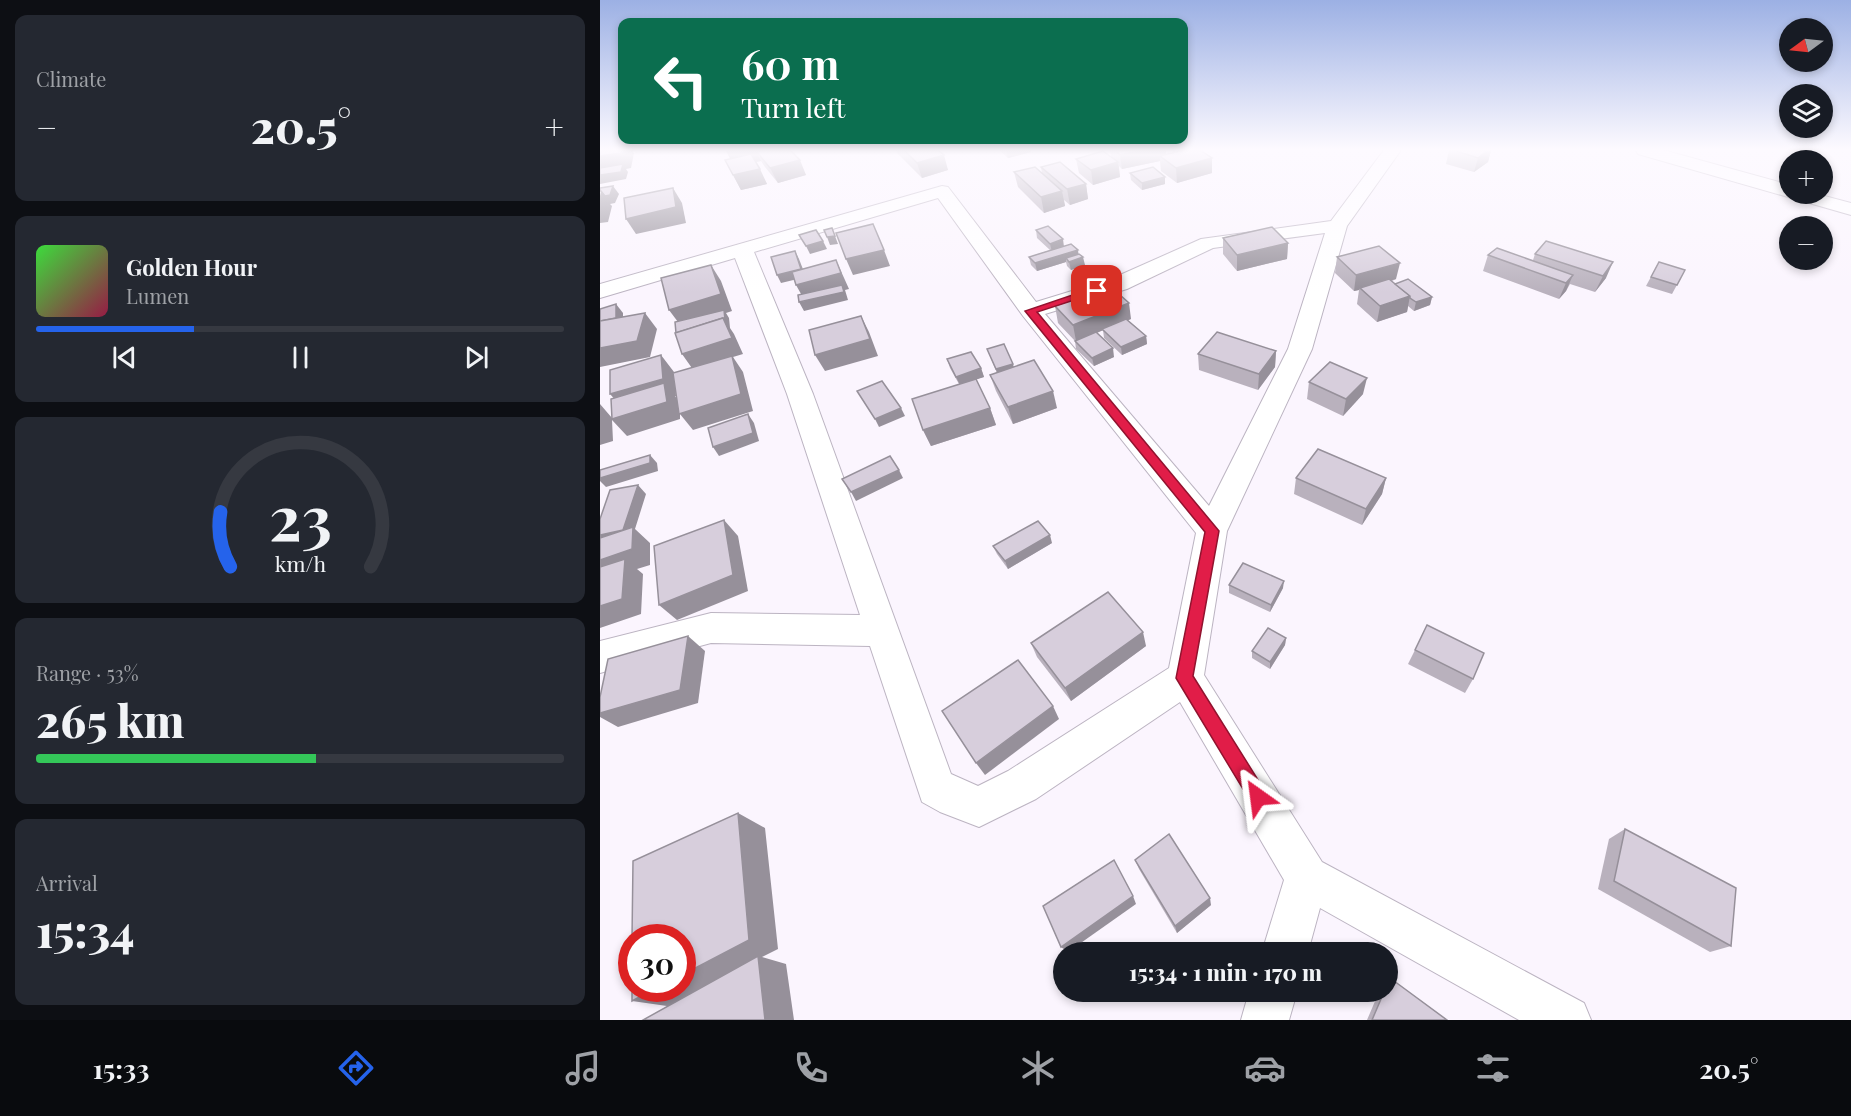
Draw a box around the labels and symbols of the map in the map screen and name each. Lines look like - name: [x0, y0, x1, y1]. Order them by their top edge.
- north arrow: [1779, 18, 1833, 72]
- pin: [1071, 265, 1122, 316]
- position arrow: [1226, 765, 1290, 829]
- speed limit sign: 30: [618, 924, 696, 1002]

